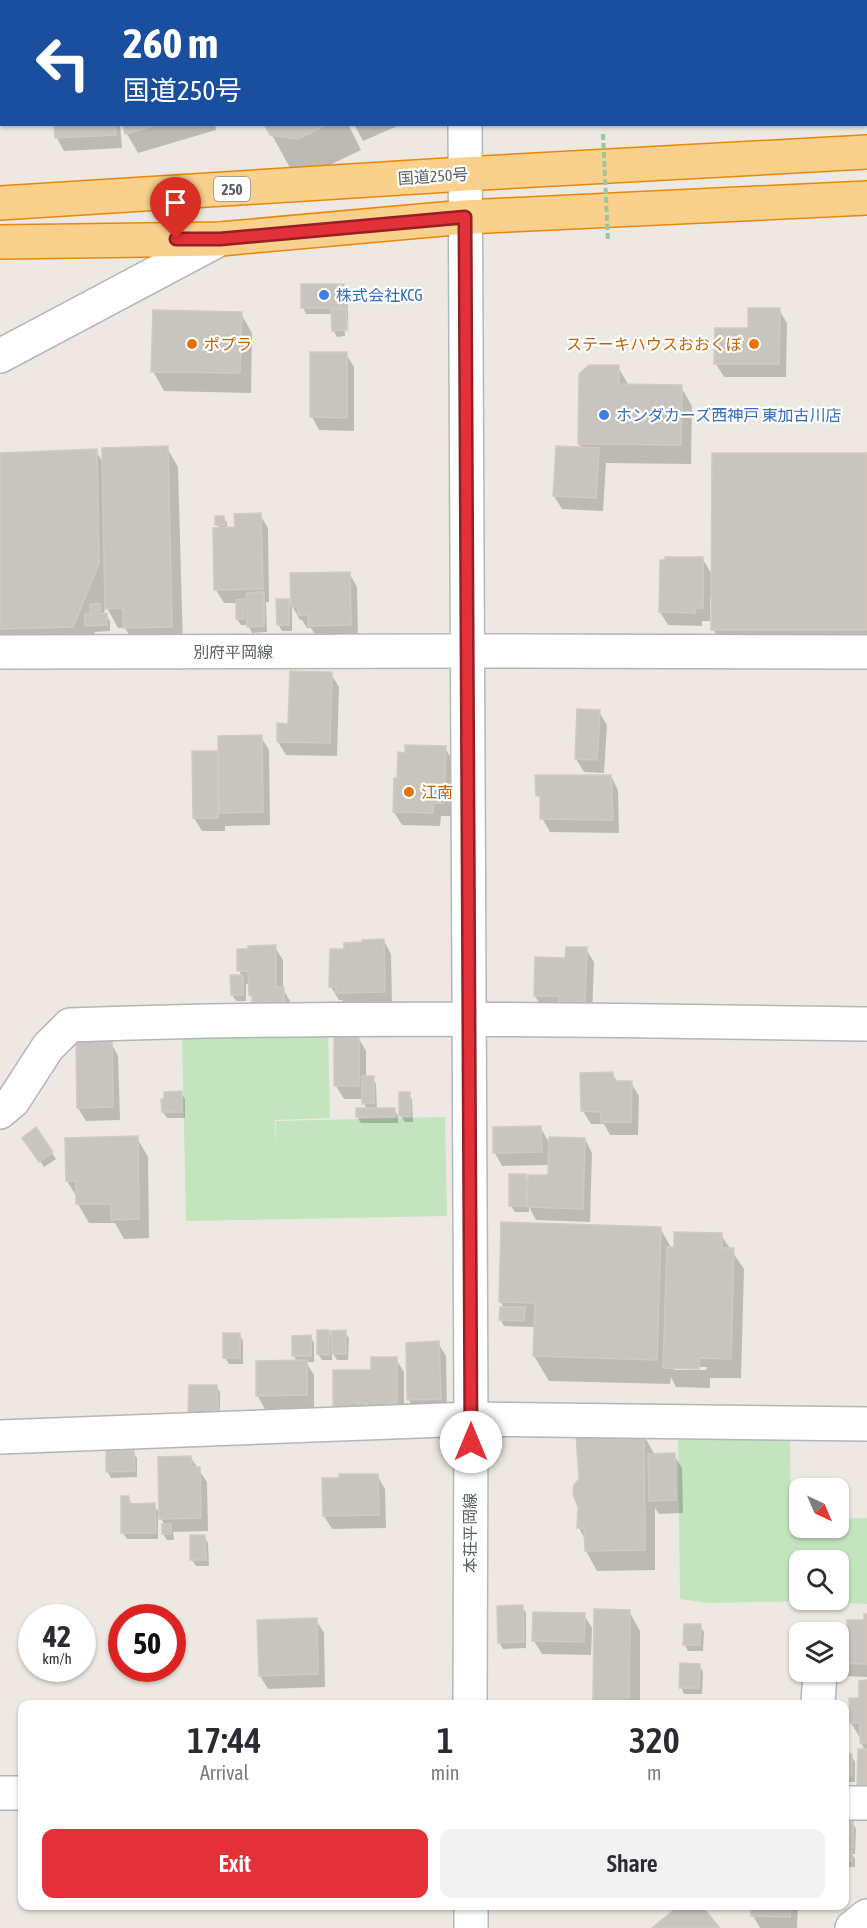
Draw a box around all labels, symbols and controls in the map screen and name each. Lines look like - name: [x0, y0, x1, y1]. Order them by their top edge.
- text: 260 m: [123, 19, 218, 67]
- icon: left: [24, 24, 102, 102]
- text: 国道250号: [123, 75, 242, 106]
- street label: 国道250号: [397, 165, 469, 187]
- pin: [150, 177, 201, 239]
- road number: 250: [214, 177, 250, 201]
- icon: arrive: [159, 186, 192, 219]
- place label: 株式会社KCG: [336, 286, 423, 304]
- marker: 株式会社KCG: [317, 288, 331, 302]
- place label: ポプラ: [204, 335, 252, 353]
- place label: ステーキハウスおおくぼ: [566, 335, 742, 353]
- marker: ポプラ: [185, 337, 199, 351]
- marker: ステーキハウスおおくぼ: [747, 337, 761, 351]
- place label: ホンダカーズ西神戸 東加古川店: [616, 406, 841, 424]
- marker: ホンダカーズ西神戸 東加古川店: [597, 408, 611, 422]
- street label: 別府平岡線: [193, 643, 273, 661]
- place label: 江南: [421, 783, 453, 801]
- marker: 江南: [402, 785, 416, 799]
- position arrow: [439, 1410, 503, 1474]
- north arrow: [789, 1478, 849, 1538]
- map controls: [789, 1478, 849, 1682]
- street label: 本荘平岡線: [461, 1493, 479, 1573]
- button: search: [789, 1550, 849, 1610]
- speed limit sign: 50: [108, 1604, 186, 1682]
- text: 42: [43, 1619, 71, 1653]
- button: layers: [789, 1622, 849, 1682]
- text: km/h: [42, 1650, 72, 1667]
- text: 17:44: [187, 1719, 261, 1761]
- text: 1: [437, 1719, 454, 1761]
- text: 320: [629, 1719, 680, 1761]
- text: Arrival: [200, 1761, 249, 1784]
- text: min: [431, 1761, 460, 1784]
- text: m: [647, 1761, 661, 1784]
- button: Exit: [42, 1829, 428, 1898]
- button: Share: [440, 1829, 825, 1898]

